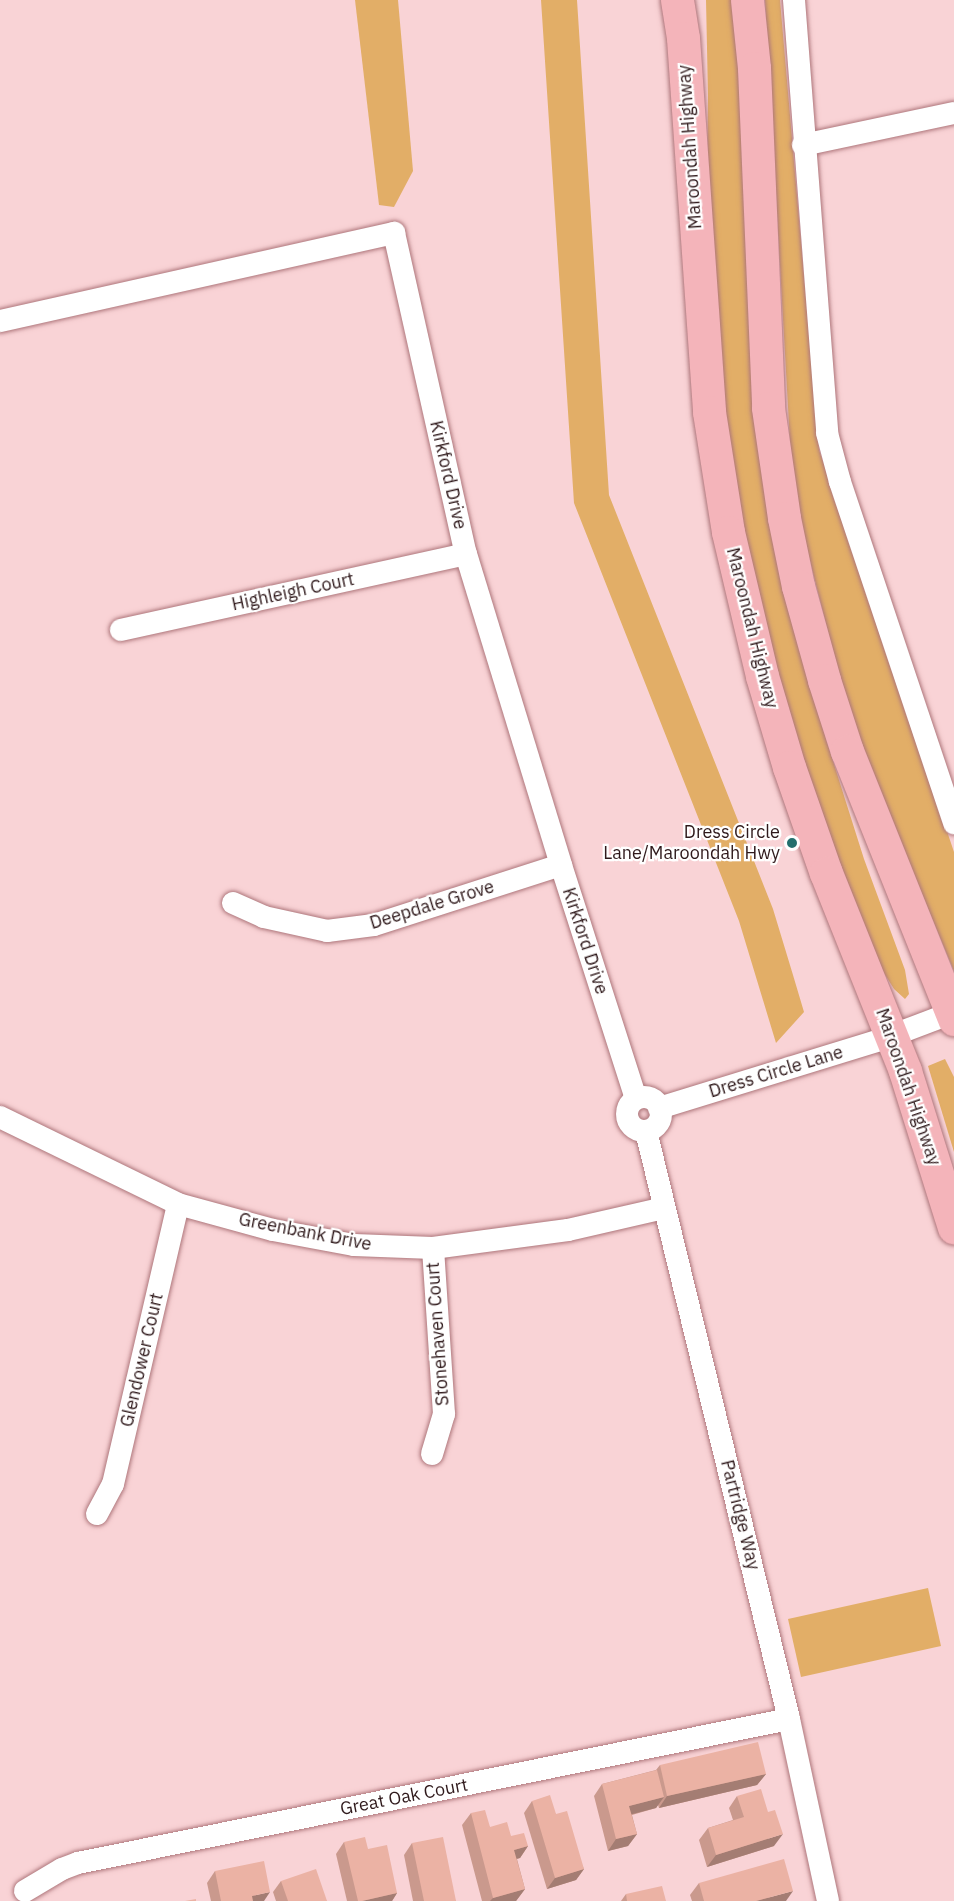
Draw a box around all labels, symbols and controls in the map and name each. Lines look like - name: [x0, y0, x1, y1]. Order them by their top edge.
- street label: Maroondah Highway: [673, 64, 707, 230]
- street label: Kirkford Drive: [425, 419, 471, 531]
- street label: Maroondah Highway: [722, 545, 782, 711]
- street label: Highleigh Court: [230, 568, 356, 616]
- place label: Dress Circle Lane/Maroondah Hwy: [603, 822, 780, 864]
- marker: Dress Circle Lane/Maroondah Hwy: [785, 836, 799, 850]
- street label: Deepdale Grove: [367, 876, 497, 934]
- street label: Kirkford Drive: [558, 885, 612, 997]
- street label: Maroondah Highway: [871, 1006, 945, 1168]
- street label: Dress Circle Lane: [706, 1041, 846, 1103]
- street label: Greenbank Drive: [237, 1209, 373, 1255]
- street label: Stonehaven Court: [422, 1261, 454, 1407]
- street label: Glendower Court: [116, 1291, 168, 1429]
- street label: Partridge Way: [716, 1458, 764, 1572]
- street label: Great Oak Court: [338, 1774, 470, 1820]

